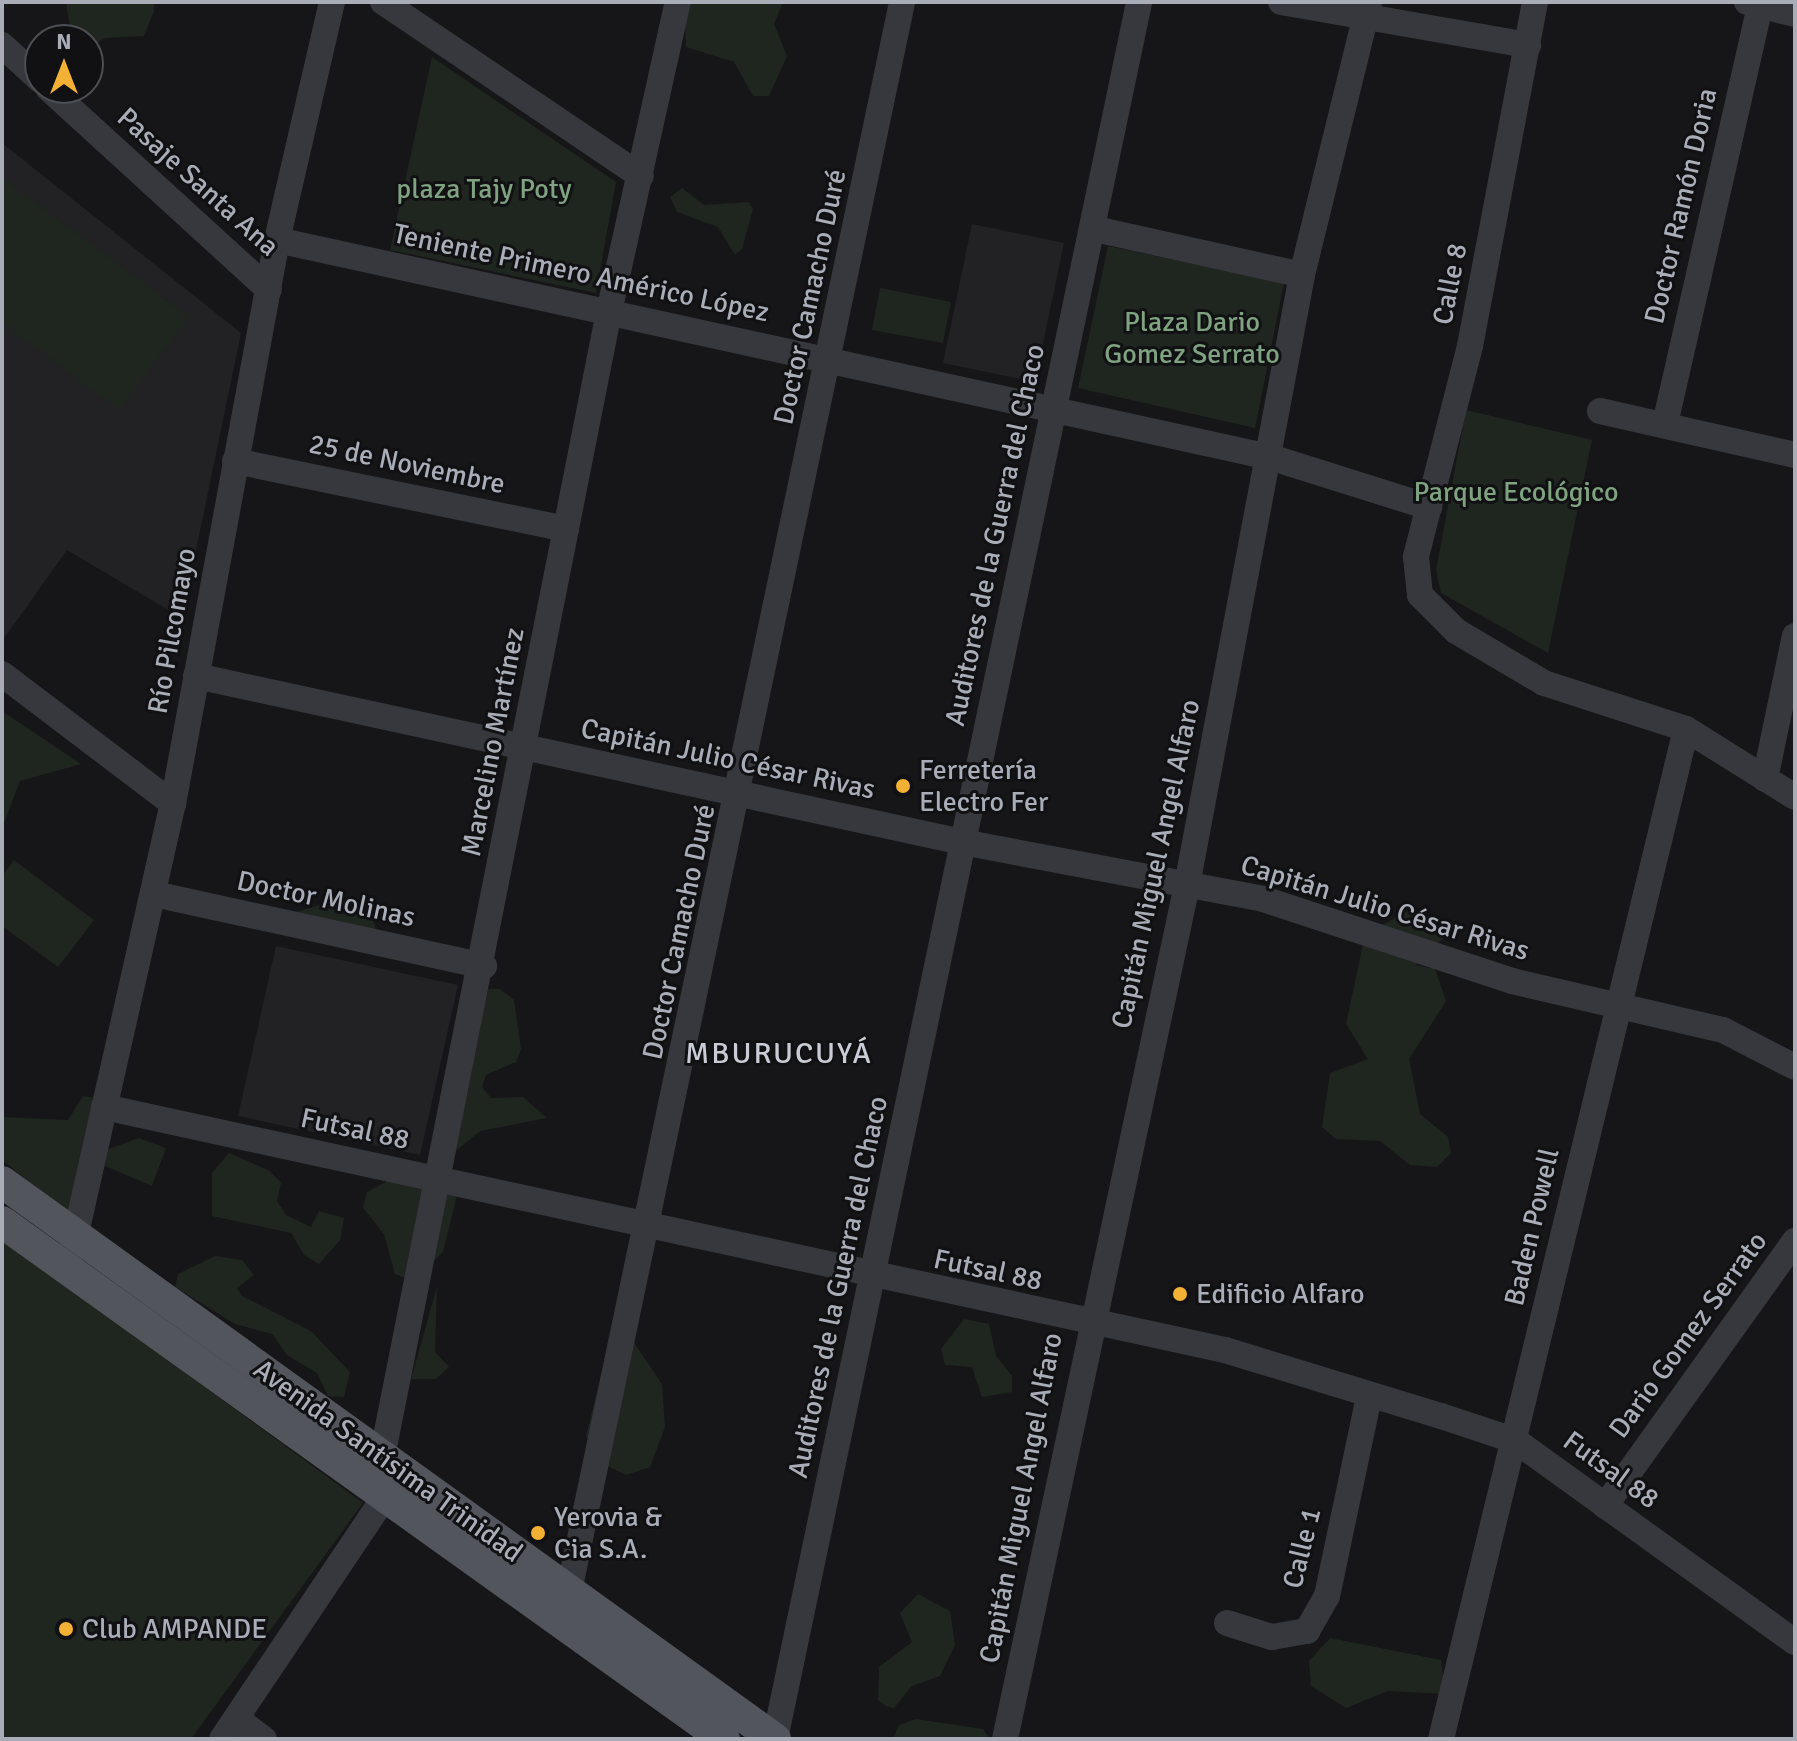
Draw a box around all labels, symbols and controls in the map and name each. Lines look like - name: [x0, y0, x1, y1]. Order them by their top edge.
- north arrow: [24, 24, 104, 104]
- text: N: [56, 28, 72, 55]
- street label: Doctor Ramón Doria: [1638, 85, 1724, 327]
- street label: Pasaje Santa Ana: [110, 101, 286, 263]
- street label: Doctor Camacho Duré: [767, 166, 853, 428]
- park label: plaza Tajy Poty: [396, 172, 572, 206]
- street label: Teniente Primero Américo López: [390, 217, 772, 329]
- street label: Calle 8: [1426, 241, 1474, 327]
- park label: Plaza Dario Gomez Serrato: [1104, 305, 1280, 371]
- street label: Auditores de la Guerra del Chaco: [938, 341, 1052, 729]
- street label: 25 de Noviembre: [306, 427, 508, 501]
- park label: Parque Ecológico: [1413, 475, 1619, 509]
- street label: Río Pilcomayo: [141, 546, 203, 716]
- street label: Marcelino Martínez: [454, 625, 532, 859]
- street label: Capitán Miguel Angel Alfaro: [1105, 696, 1207, 1032]
- street label: Capitán Julio César Rivas: [578, 711, 878, 807]
- place label: Ferretería Electro Fer: [919, 753, 1048, 819]
- marker: Ferretería Electro Fer: [894, 777, 912, 795]
- street label: Doctor Camacho Duré: [636, 801, 722, 1063]
- street label: Capitán Julio César Rivas: [1237, 848, 1533, 968]
- street label: Doctor Molinas: [234, 864, 418, 934]
- district label: MBURUCUYÁ: [685, 1036, 873, 1072]
- street label: Auditores de la Guerra del Chaco: [781, 1093, 895, 1481]
- street label: Futsal 88: [298, 1101, 412, 1157]
- street label: Baden Powell: [1498, 1145, 1566, 1309]
- street label: Dario Gomez Serrato: [1602, 1225, 1774, 1445]
- street label: Futsal 88: [931, 1242, 1045, 1298]
- place label: Edificio Alfaro: [1196, 1277, 1365, 1311]
- marker: Edificio Alfaro: [1171, 1285, 1189, 1303]
- street label: Capitán Miguel Angel Alfaro: [972, 1330, 1070, 1666]
- street label: Avenida Santísima Trinidad: [247, 1352, 529, 1570]
- street label: Futsal 88: [1557, 1424, 1665, 1516]
- place label: Yerovia & Cia S.A.: [554, 1500, 662, 1566]
- street label: Calle 1: [1276, 1504, 1328, 1592]
- marker: Yerovia & Cia S.A.: [529, 1524, 547, 1542]
- place label: Club AMPANDE: [82, 1612, 267, 1646]
- marker: Club AMPANDE: [57, 1620, 75, 1638]

